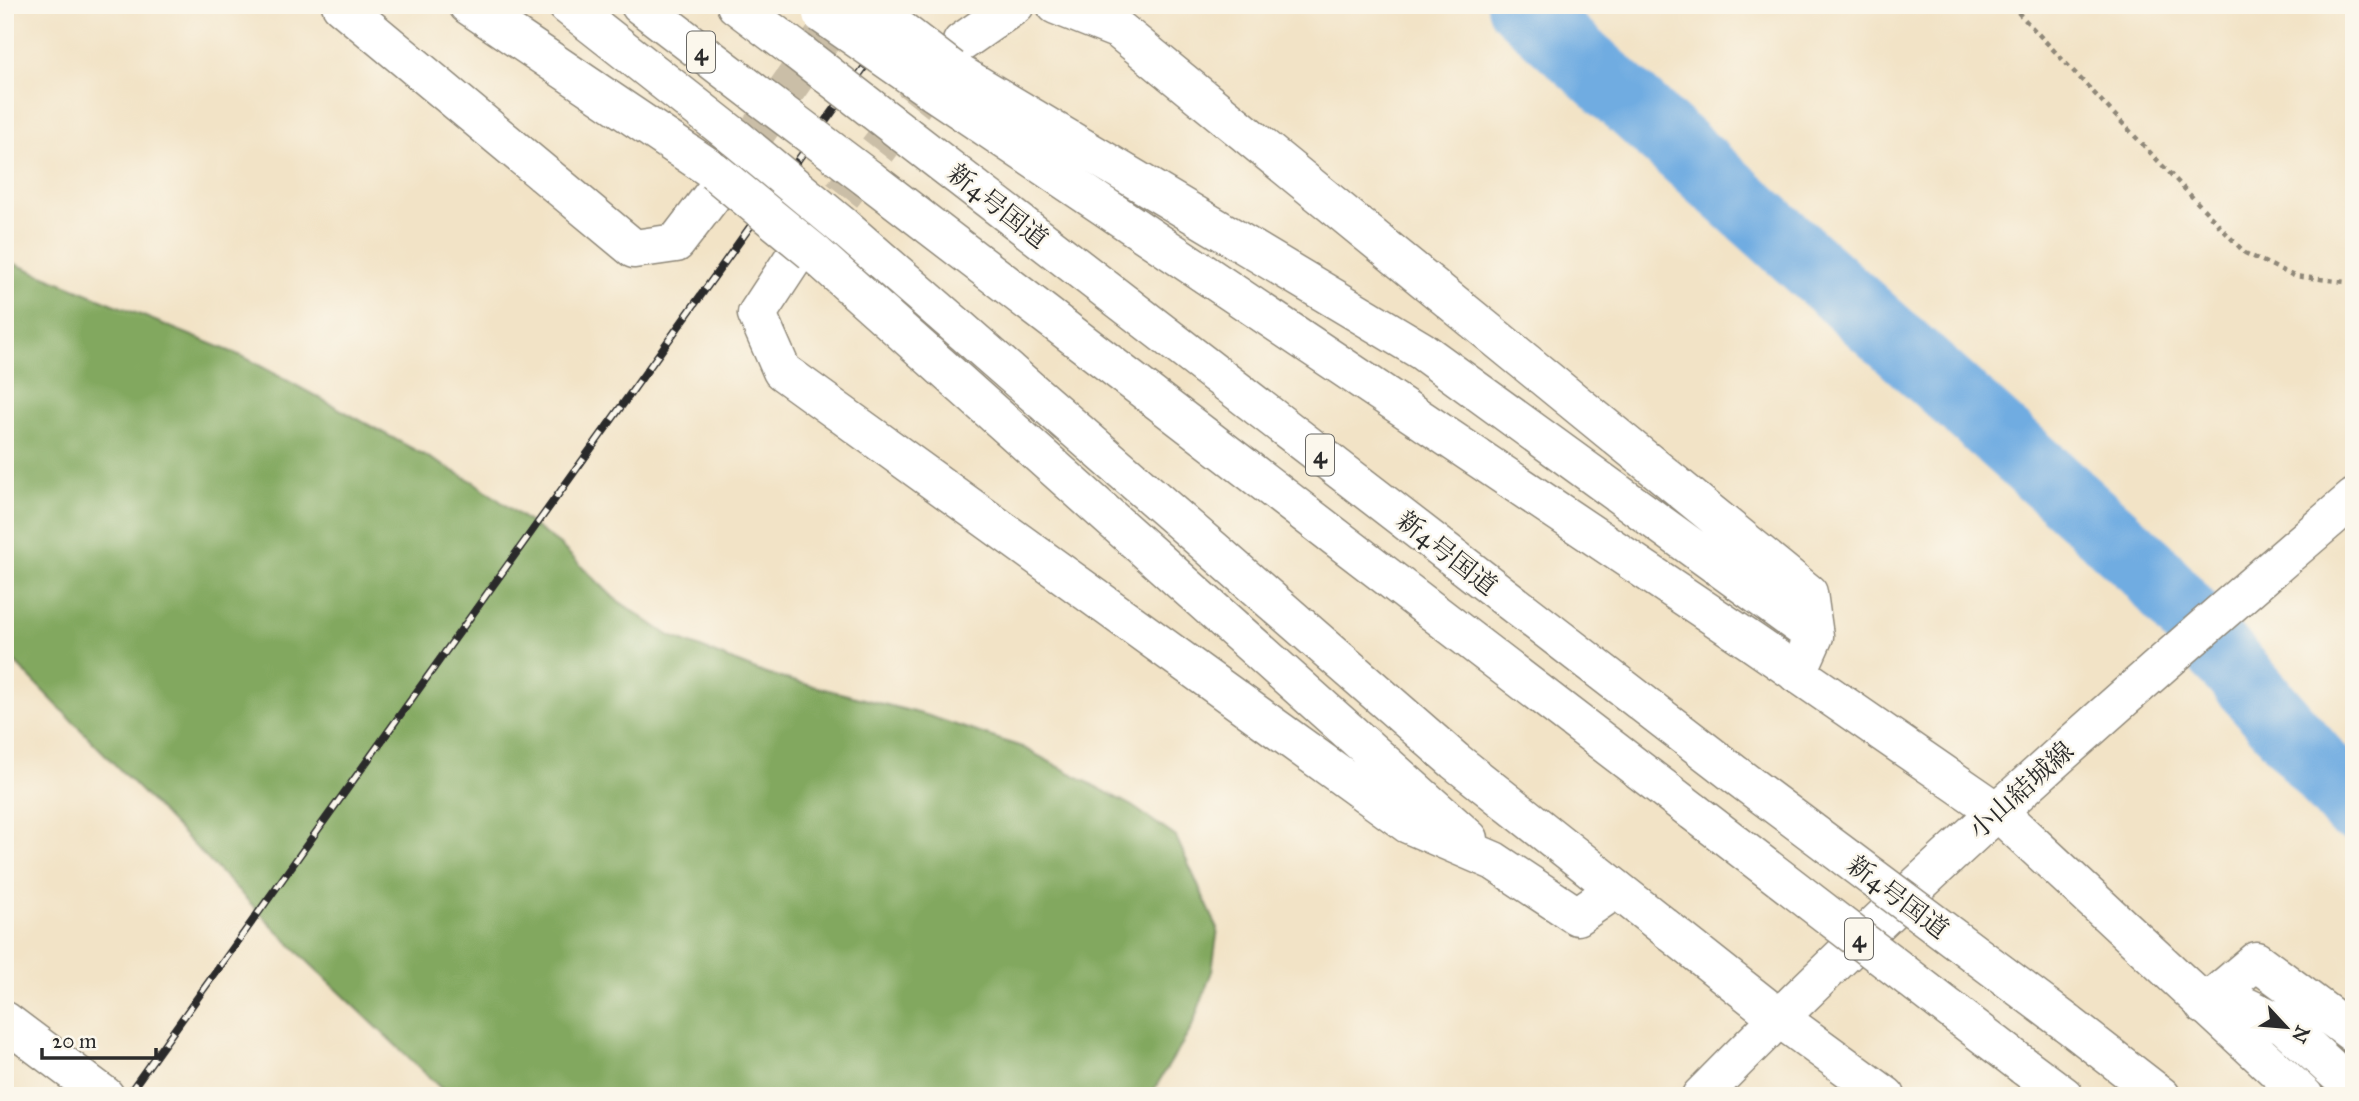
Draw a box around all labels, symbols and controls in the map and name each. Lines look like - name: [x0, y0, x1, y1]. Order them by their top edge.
- road number: 4: [687, 32, 715, 72]
- street label: 新4号国道: [941, 157, 1055, 255]
- road number: 4: [1306, 434, 1334, 476]
- street label: 新4号国道: [1390, 504, 1504, 602]
- street label: 小山結城線: [1962, 735, 2080, 845]
- street label: 新4号国道: [1841, 849, 1955, 945]
- road number: 4: [1845, 918, 1873, 959]
- north arrow: [2250, 992, 2320, 1062]
- scale bar: [42, 1017, 156, 1061]
- text: N: [2287, 1022, 2315, 1047]
- text: 20 m: [52, 1028, 97, 1054]

